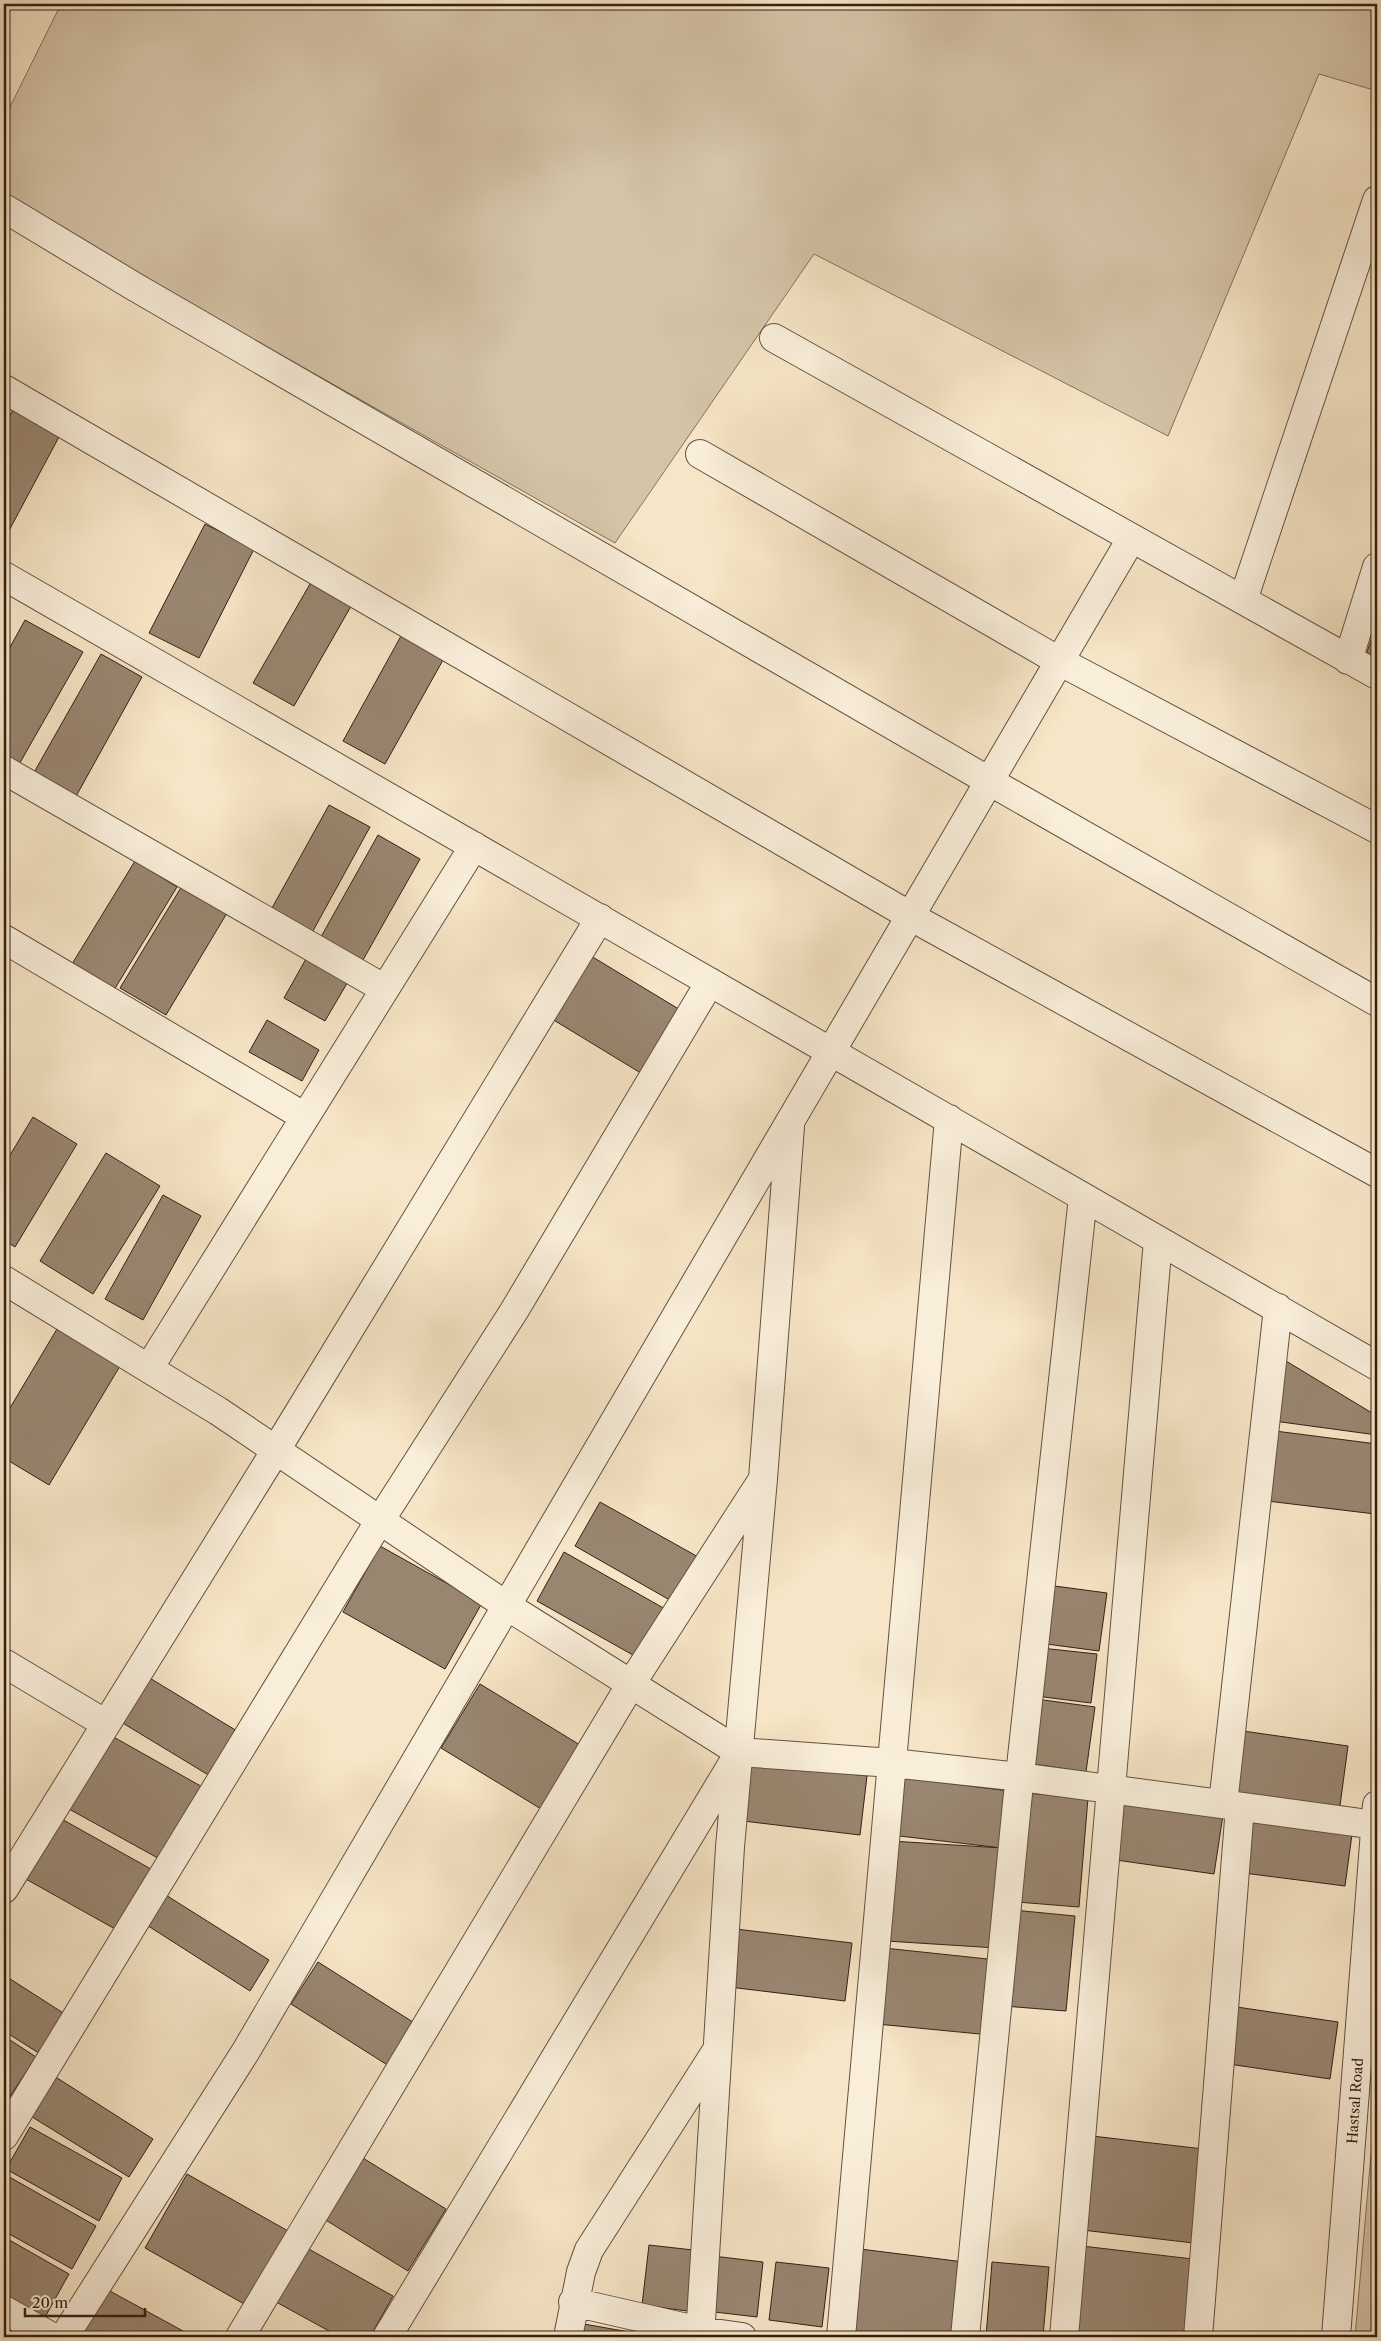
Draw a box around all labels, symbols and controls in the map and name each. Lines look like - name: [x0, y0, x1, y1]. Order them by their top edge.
- street label: Hastsal Road: [1343, 2057, 1367, 2145]
- scale bar: [25, 2286, 145, 2318]
- text: 20 m: [32, 2293, 68, 2312]

